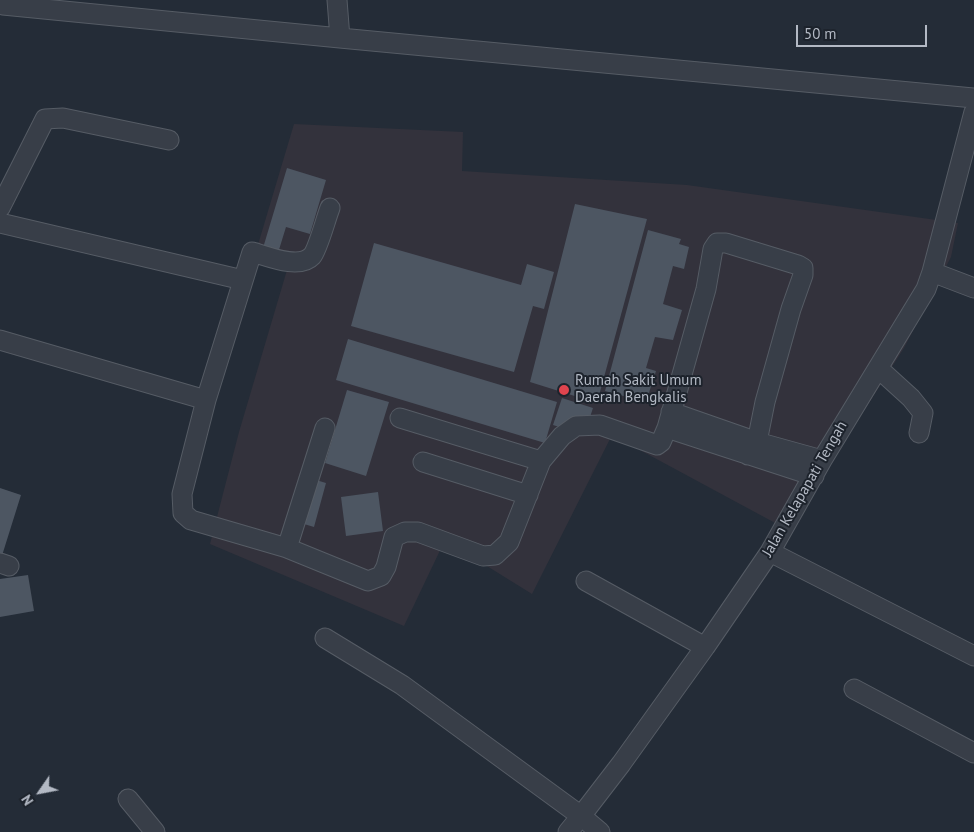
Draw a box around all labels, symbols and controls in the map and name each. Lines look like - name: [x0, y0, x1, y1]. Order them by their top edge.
- scale bar: [799, 15, 930, 47]
- text: 50 m: [804, 24, 837, 43]
- place label: Rumah Sakit Umum Daerah Bengkalis: [575, 372, 702, 407]
- marker: Rumah Sakit Umum Daerah Bengkalis: [557, 383, 571, 397]
- street label: Jalan Kelapapati Tengah: [759, 418, 851, 560]
- north arrow: [15, 767, 65, 817]
- text: N: [17, 791, 37, 809]

